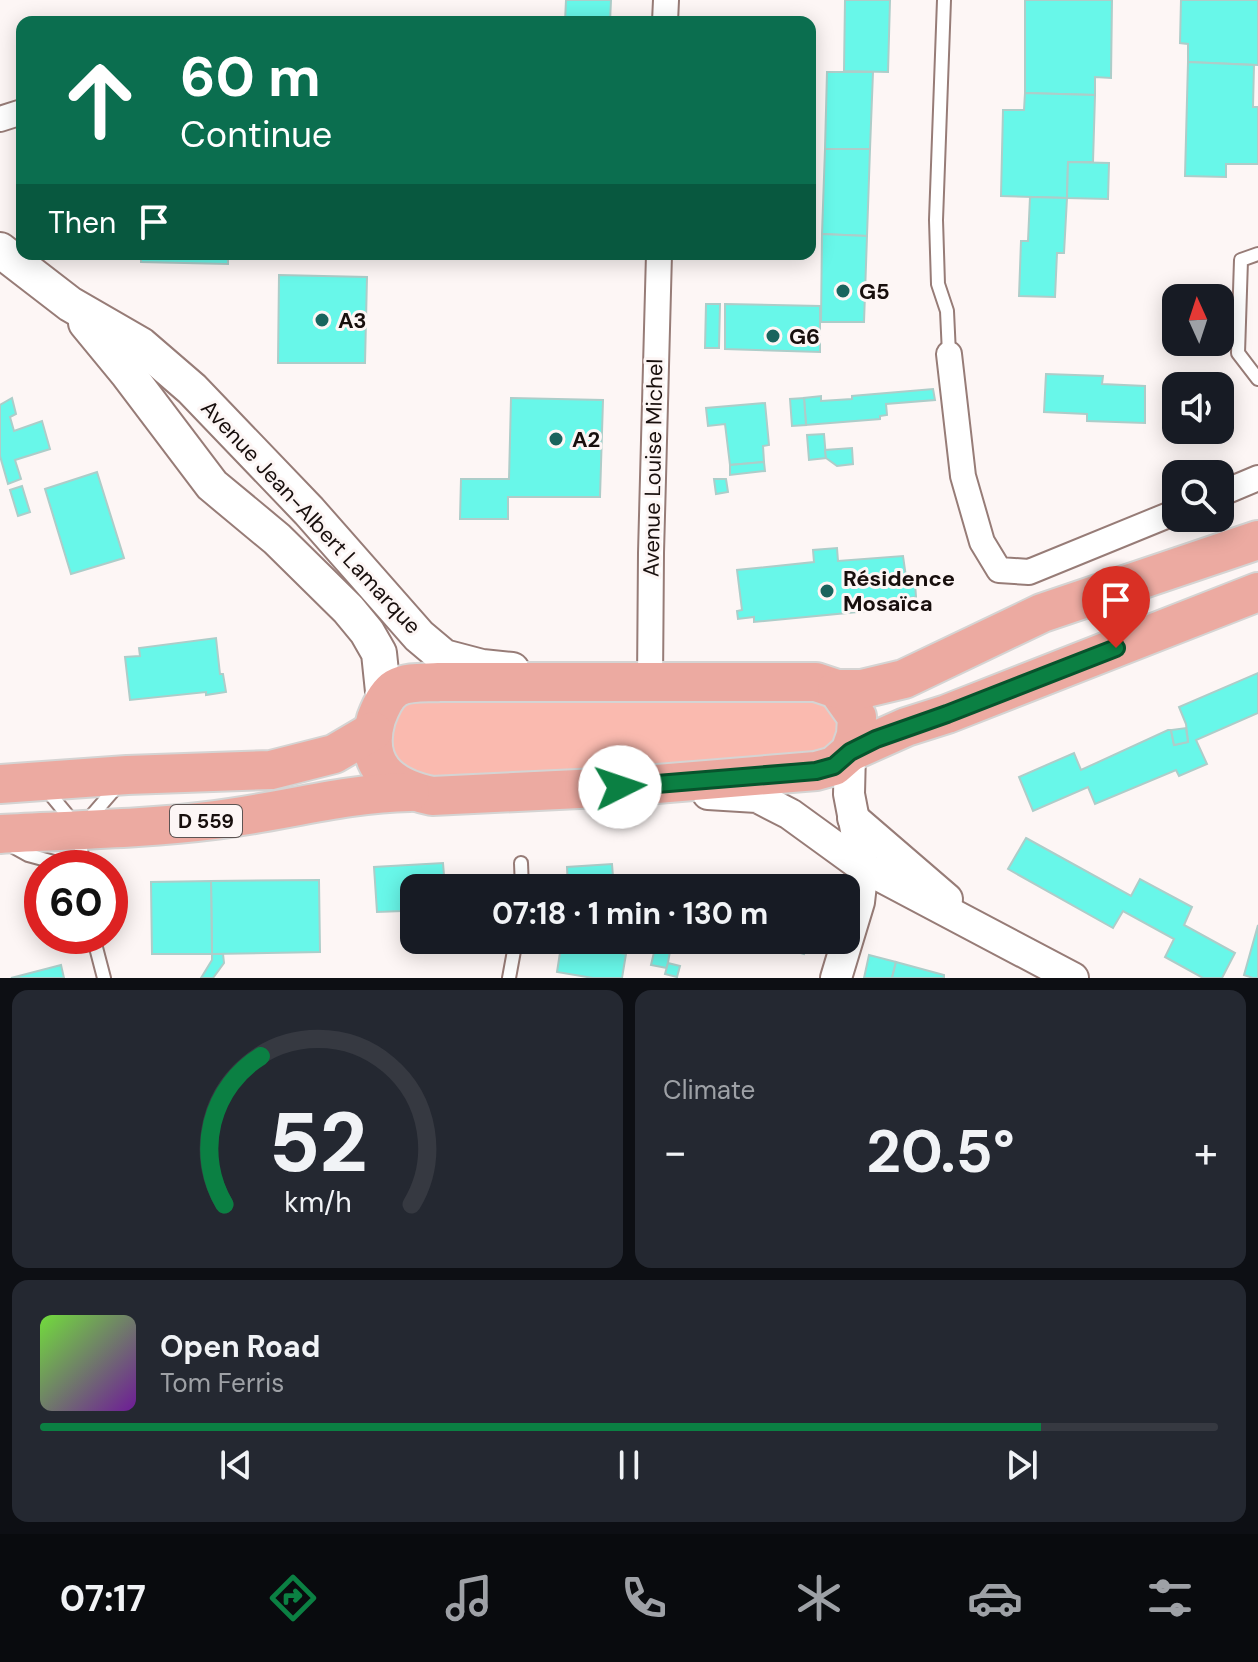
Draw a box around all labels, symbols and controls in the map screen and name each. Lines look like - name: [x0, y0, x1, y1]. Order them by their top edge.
- text: 60 m: [180, 40, 321, 113]
- icon: ahead: [48, 48, 152, 152]
- text: Continue: [180, 111, 332, 158]
- icon: arrive: [132, 200, 176, 244]
- text: Then: [48, 203, 116, 242]
- place label: G5: [859, 277, 890, 306]
- marker: G5: [834, 282, 852, 300]
- north arrow: [1162, 284, 1234, 356]
- map controls: [1162, 284, 1234, 532]
- place label: A3: [338, 306, 366, 335]
- marker: A3: [313, 311, 331, 329]
- place label: G6: [789, 322, 820, 351]
- marker: G6: [764, 327, 782, 345]
- street label: Avenue Louise Michel: [637, 359, 669, 577]
- button: sound: [1162, 372, 1234, 444]
- street label: Avenue Jean-Albert Lamarque: [195, 394, 427, 640]
- place label: A2: [572, 425, 600, 454]
- marker: A2: [547, 430, 565, 448]
- button: search: [1162, 460, 1234, 532]
- place label: Résidence Mosaïca: [843, 564, 955, 618]
- pin: [1082, 566, 1150, 648]
- icon: arrive: [1094, 578, 1138, 622]
- marker: Résidence Mosaïca: [818, 582, 836, 600]
- position arrow: [578, 745, 662, 829]
- road number: D 559: [170, 805, 242, 837]
- speed limit sign: 60: [24, 850, 128, 954]
- text: 07:18 · 1 min · 130 m: [492, 894, 768, 933]
- text: Climate: [663, 1073, 755, 1107]
- text: 52: [268, 1088, 367, 1197]
- text: 20.5°: [866, 1112, 1015, 1191]
- text: −: [663, 1123, 687, 1181]
- text: +: [1194, 1123, 1218, 1181]
- text: km/h: [284, 1184, 351, 1221]
- text: Open Road: [160, 1327, 320, 1366]
- text: Tom Ferris: [160, 1366, 284, 1400]
- icon: previous: [214, 1443, 258, 1487]
- icon: pause: [607, 1443, 651, 1487]
- icon: next: [1000, 1443, 1044, 1487]
- icon: directions: [265, 1570, 321, 1626]
- icon: music: [441, 1570, 497, 1626]
- icon: phone: [616, 1570, 672, 1626]
- icon: climate: [791, 1570, 847, 1626]
- icon: car: [967, 1570, 1023, 1626]
- icon: filters: [1142, 1570, 1198, 1626]
- text: 07:17: [60, 1575, 146, 1622]

